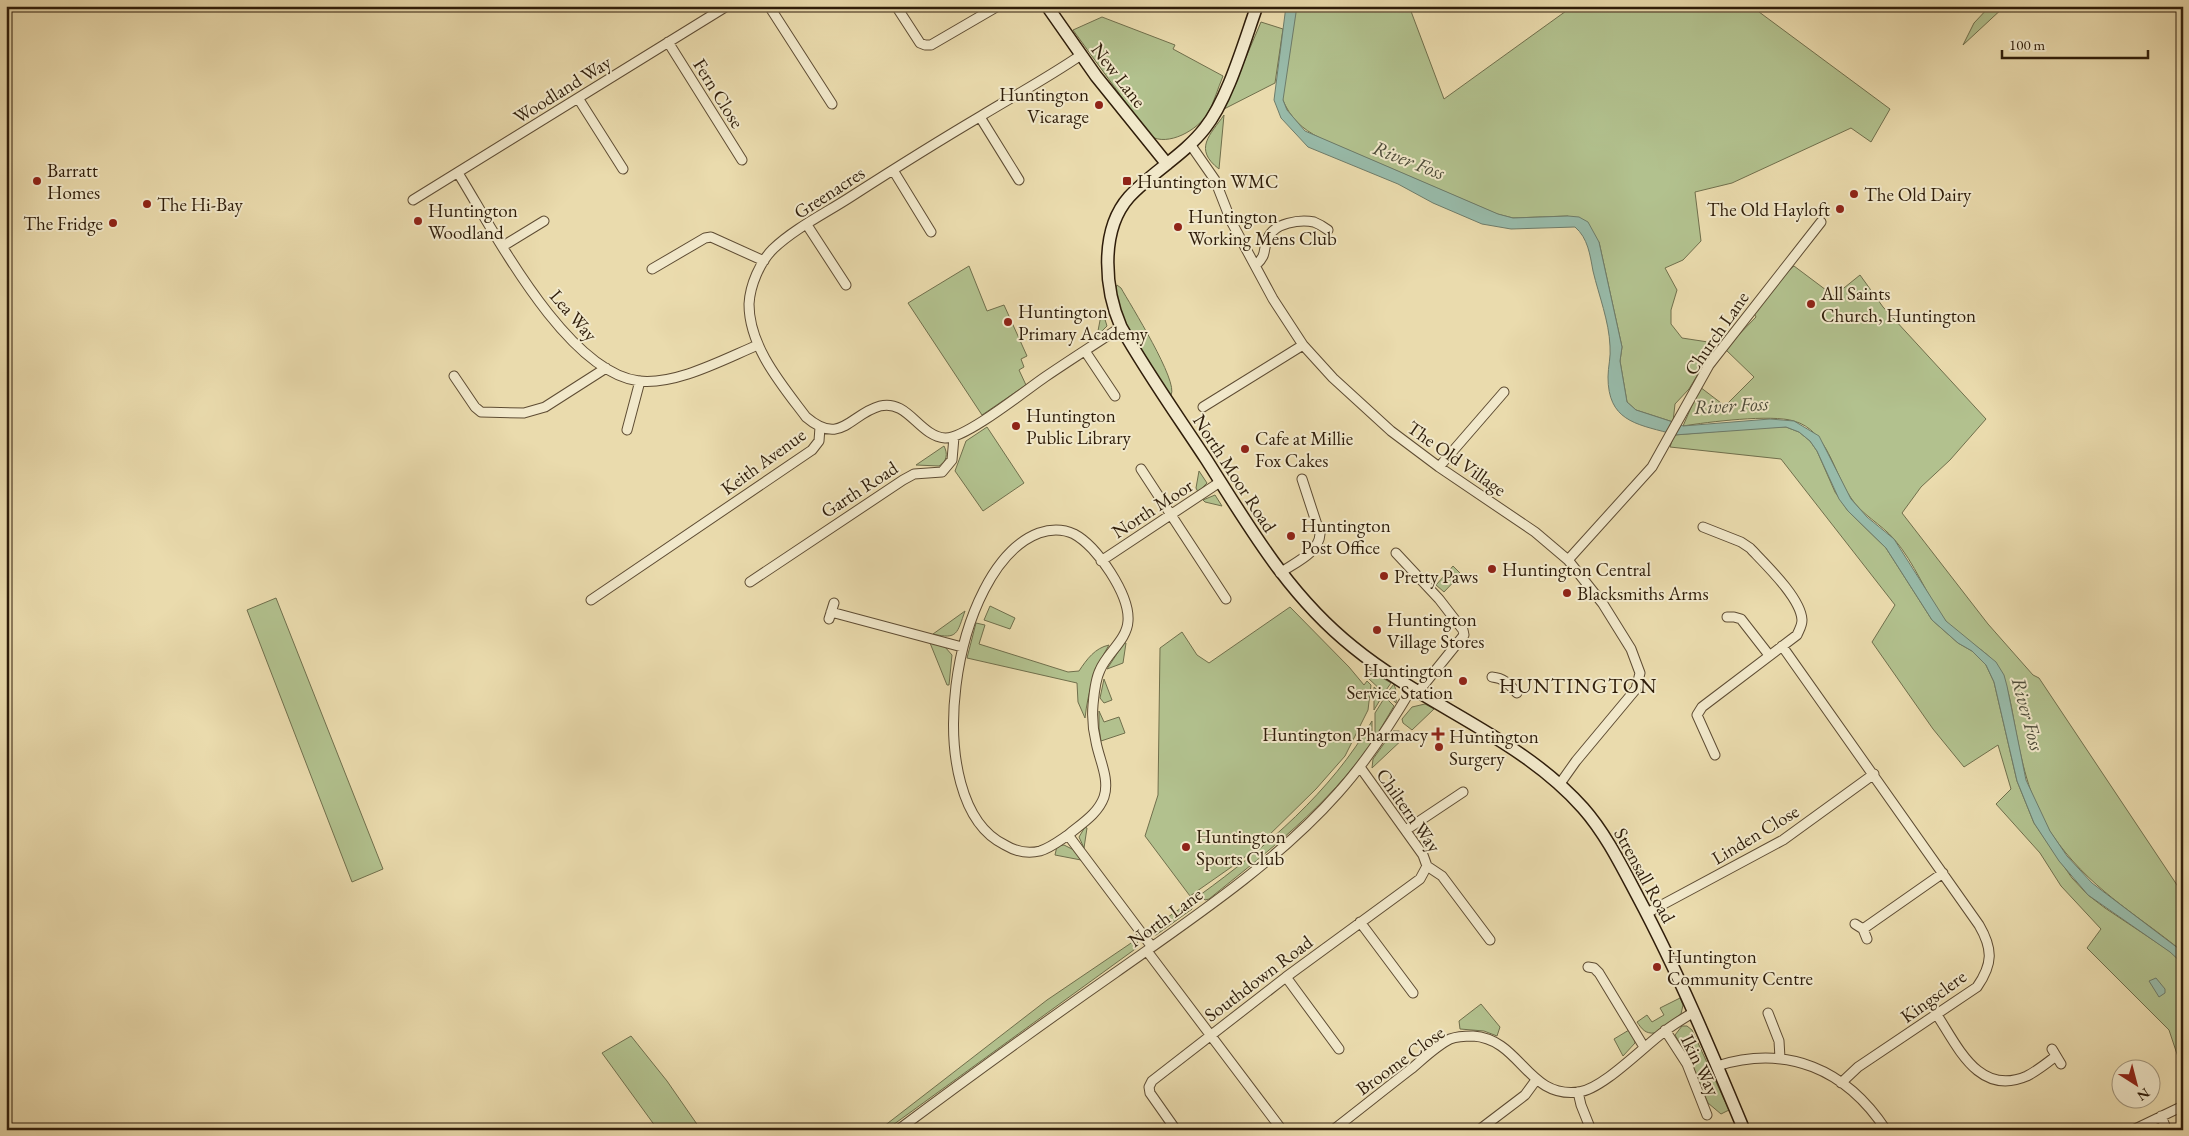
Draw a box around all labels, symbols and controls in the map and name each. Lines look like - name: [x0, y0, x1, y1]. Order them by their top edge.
- scale bar: [2002, 28, 2148, 60]
- text: 100 m: [2009, 35, 2046, 54]
- street label: New Lane: [1086, 38, 1152, 113]
- street label: Woodland Way: [509, 49, 616, 129]
- street label: Fern Close: [687, 54, 750, 133]
- place label: Huntington Vicarage: [999, 82, 1089, 129]
- marker: Huntington Vicarage: [1093, 99, 1105, 111]
- water label: River Foss: [1369, 134, 1449, 186]
- place label: Barratt Homes: [47, 158, 100, 205]
- street label: Greenacres: [789, 160, 870, 225]
- place label: Huntington WMC: [1137, 169, 1279, 194]
- marker: Barratt Homes: [31, 175, 43, 187]
- marker: Huntington WMC: [1121, 175, 1133, 187]
- place label: The Old Dairy: [1864, 182, 1972, 207]
- marker: The Old Dairy: [1848, 188, 1860, 200]
- place label: The Hi-Bay: [157, 192, 244, 217]
- place label: The Old Hayloft: [1707, 197, 1830, 222]
- marker: The Hi-Bay: [141, 198, 153, 210]
- place label: Huntington Woodland: [428, 198, 518, 245]
- marker: The Old Hayloft: [1834, 203, 1846, 215]
- place label: Huntington Working Mens Club: [1188, 204, 1337, 251]
- place label: The Fridge: [23, 211, 103, 236]
- marker: Huntington Woodland: [412, 215, 424, 227]
- marker: The Fridge: [107, 217, 119, 229]
- marker: Huntington Working Mens Club: [1172, 221, 1184, 233]
- place label: All Saints Church, Huntington: [1820, 281, 1976, 328]
- street label: Lea Way: [544, 284, 604, 347]
- street label: Church Lane: [1678, 286, 1754, 380]
- marker: All Saints Church, Huntington: [1805, 298, 1817, 310]
- place label: Huntington Primary Academy: [1018, 299, 1149, 346]
- marker: Huntington Primary Academy: [1002, 316, 1014, 328]
- water label: River Foss: [1693, 390, 1770, 420]
- place label: Huntington Public Library: [1026, 403, 1132, 450]
- street label: North Moor Road: [1187, 410, 1282, 537]
- street label: The Old Village: [1402, 415, 1511, 502]
- marker: Huntington Public Library: [1010, 420, 1022, 432]
- street label: Keith Avenue: [716, 422, 811, 501]
- place label: Cafe at Millie Fox Cakes: [1255, 426, 1353, 473]
- marker: Cafe at Millie Fox Cakes: [1239, 443, 1251, 455]
- street label: Garth Road: [816, 455, 903, 524]
- street label: North Moor: [1107, 472, 1198, 544]
- place label: Huntington Post Office: [1301, 513, 1391, 560]
- marker: Huntington Post Office: [1285, 530, 1297, 542]
- place label: Huntington Central: [1502, 557, 1651, 582]
- marker: Huntington Central: [1486, 563, 1498, 575]
- place label: Pretty Paws: [1394, 564, 1478, 589]
- marker: Pretty Paws: [1378, 570, 1390, 582]
- place label: Blacksmiths Arms: [1577, 581, 1709, 606]
- marker: Blacksmiths Arms: [1561, 587, 1573, 599]
- place label: Huntington Village Stores: [1387, 607, 1484, 654]
- marker: Huntington Village Stores: [1371, 624, 1383, 636]
- place label: Huntington Service Station: [1346, 658, 1453, 705]
- district label: HUNTINGTON: [1499, 672, 1657, 699]
- water label: River Foss: [2006, 674, 2050, 754]
- marker: Huntington Service Station: [1457, 675, 1469, 687]
- place label: Huntington Pharmacy: [1262, 722, 1429, 747]
- place label: Huntington Surgery: [1449, 724, 1539, 771]
- marker: Huntington Pharmacy: [1432, 728, 1444, 740]
- marker: Huntington Surgery: [1433, 741, 1445, 753]
- street label: Chiltern Way: [1370, 763, 1447, 858]
- street label: Linden Close: [1707, 799, 1804, 870]
- street label: Strensall Road: [1608, 823, 1681, 928]
- place label: Huntington Sports Club: [1196, 824, 1286, 871]
- marker: Huntington Sports Club: [1180, 841, 1192, 853]
- street label: North Lane: [1123, 882, 1208, 953]
- street label: Southdown Road: [1199, 929, 1318, 1027]
- place label: Huntington Community Centre: [1667, 944, 1813, 991]
- marker: Huntington Community Centre: [1651, 961, 1663, 973]
- street label: Kingsclere: [1895, 964, 1971, 1029]
- street label: Broome Close: [1351, 1020, 1449, 1101]
- street label: Ikin Way: [1675, 1030, 1726, 1101]
- north arrow: [2112, 1058, 2162, 1108]
- text: N: [2133, 1084, 2154, 1106]

